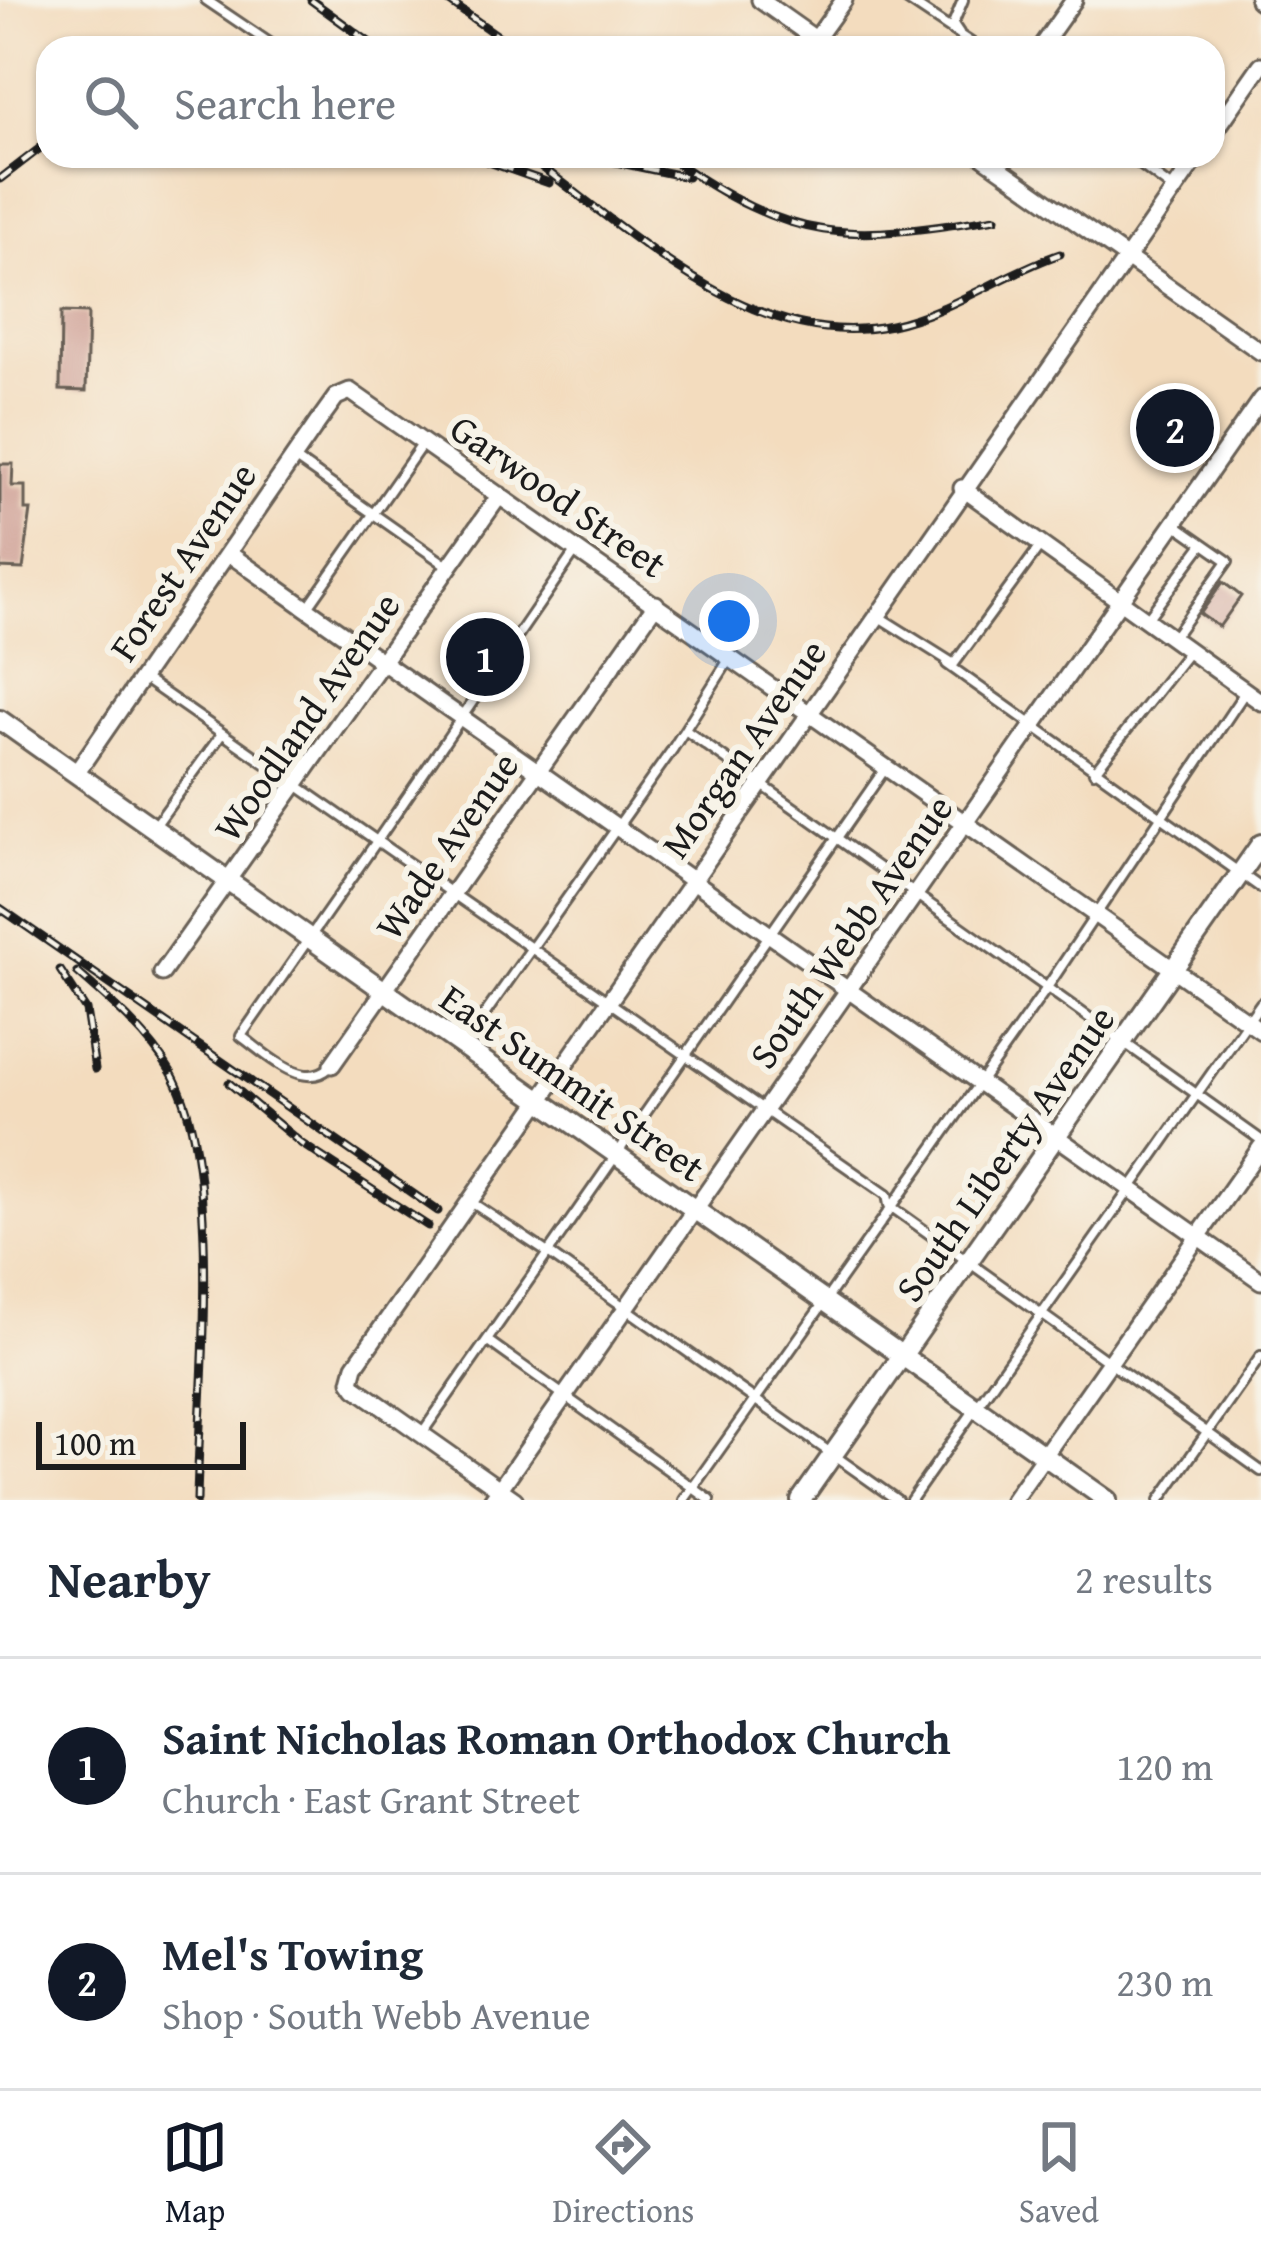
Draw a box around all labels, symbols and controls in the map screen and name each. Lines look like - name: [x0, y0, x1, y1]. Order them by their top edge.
- search box: [36, 36, 1225, 168]
- icon: search: [78, 69, 144, 135]
- text: Search here: [174, 70, 396, 135]
- pin: 2: [1136, 383, 1214, 473]
- street label: Garwood Street: [439, 399, 679, 591]
- street label: Forest Avenue: [94, 450, 270, 672]
- street label: Woodland Avenue: [199, 580, 413, 852]
- your location: [699, 591, 759, 651]
- pin: 1: [446, 612, 524, 702]
- street label: Morgan Avenue: [646, 627, 840, 869]
- street label: Wade Avenue: [360, 740, 532, 950]
- street label: South Webb Avenue: [734, 782, 966, 1080]
- street label: East Summit Street: [429, 969, 717, 1195]
- street label: South Liberty Avenue: [880, 993, 1128, 1313]
- scale bar: [36, 1416, 246, 1469]
- text: 100 m: [54, 1419, 136, 1467]
- text: Nearby: [48, 1541, 211, 1616]
- text: 2 results: [1075, 1550, 1213, 1607]
- text: Saint Nicholas Roman Orthodox Church: [162, 1705, 951, 1770]
- text: 1: [77, 1737, 97, 1794]
- text: 120 m: [1116, 1737, 1213, 1794]
- text: Church · East Grant Street: [162, 1770, 580, 1827]
- text: Mel's Towing: [162, 1921, 423, 1986]
- text: 2: [77, 1953, 97, 2010]
- text: 230 m: [1116, 1953, 1213, 2010]
- text: Shop · South Webb Avenue: [162, 1986, 591, 2043]
- tab: Map: [162, 2114, 228, 2234]
- tab: Directions: [553, 2114, 694, 2234]
- tab: Saved: [1019, 2114, 1099, 2234]

